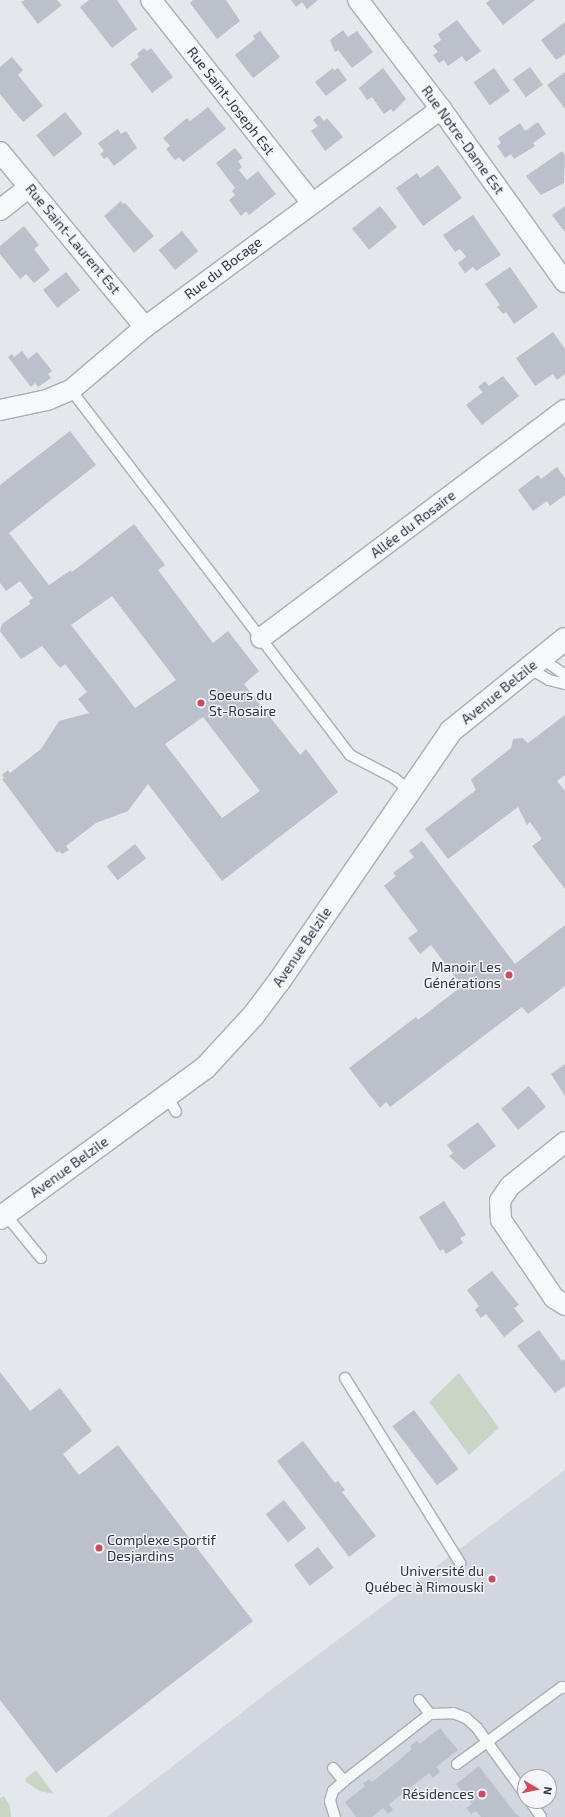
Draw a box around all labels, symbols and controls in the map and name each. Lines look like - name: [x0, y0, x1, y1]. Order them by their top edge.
- street label: Rue Saint-Joseph Est: [184, 44, 278, 158]
- street label: Rue Notre-Dame Est: [418, 83, 508, 197]
- street label: Rue Saint-Laurent Est: [22, 180, 124, 298]
- street label: Rue du Bocage: [181, 233, 265, 303]
- street label: Allée du Rosaire: [367, 487, 459, 561]
- street label: Avenue Belzile: [458, 656, 540, 728]
- place label: Soeurs du St-Rosaire: [209, 687, 276, 720]
- marker: Soeurs du St-Rosaire: [196, 698, 206, 708]
- street label: Avenue Belzile: [269, 904, 335, 990]
- place label: Manoir Les Générations: [424, 959, 501, 992]
- marker: Manoir Les Générations: [504, 970, 514, 980]
- street label: Avenue Belzile: [27, 1133, 111, 1201]
- place label: Complexe sportif Desjardins: [107, 1532, 216, 1564]
- marker: Complexe sportif Desjardins: [94, 1543, 104, 1553]
- place label: Université du Québec à Rimouski: [365, 1563, 484, 1596]
- marker: Université du Québec à Rimouski: [487, 1574, 497, 1584]
- north arrow: [517, 1769, 557, 1809]
- place label: Résidences: [402, 1786, 474, 1802]
- text: N: [541, 1786, 555, 1796]
- marker: Résidences: [477, 1789, 487, 1799]

